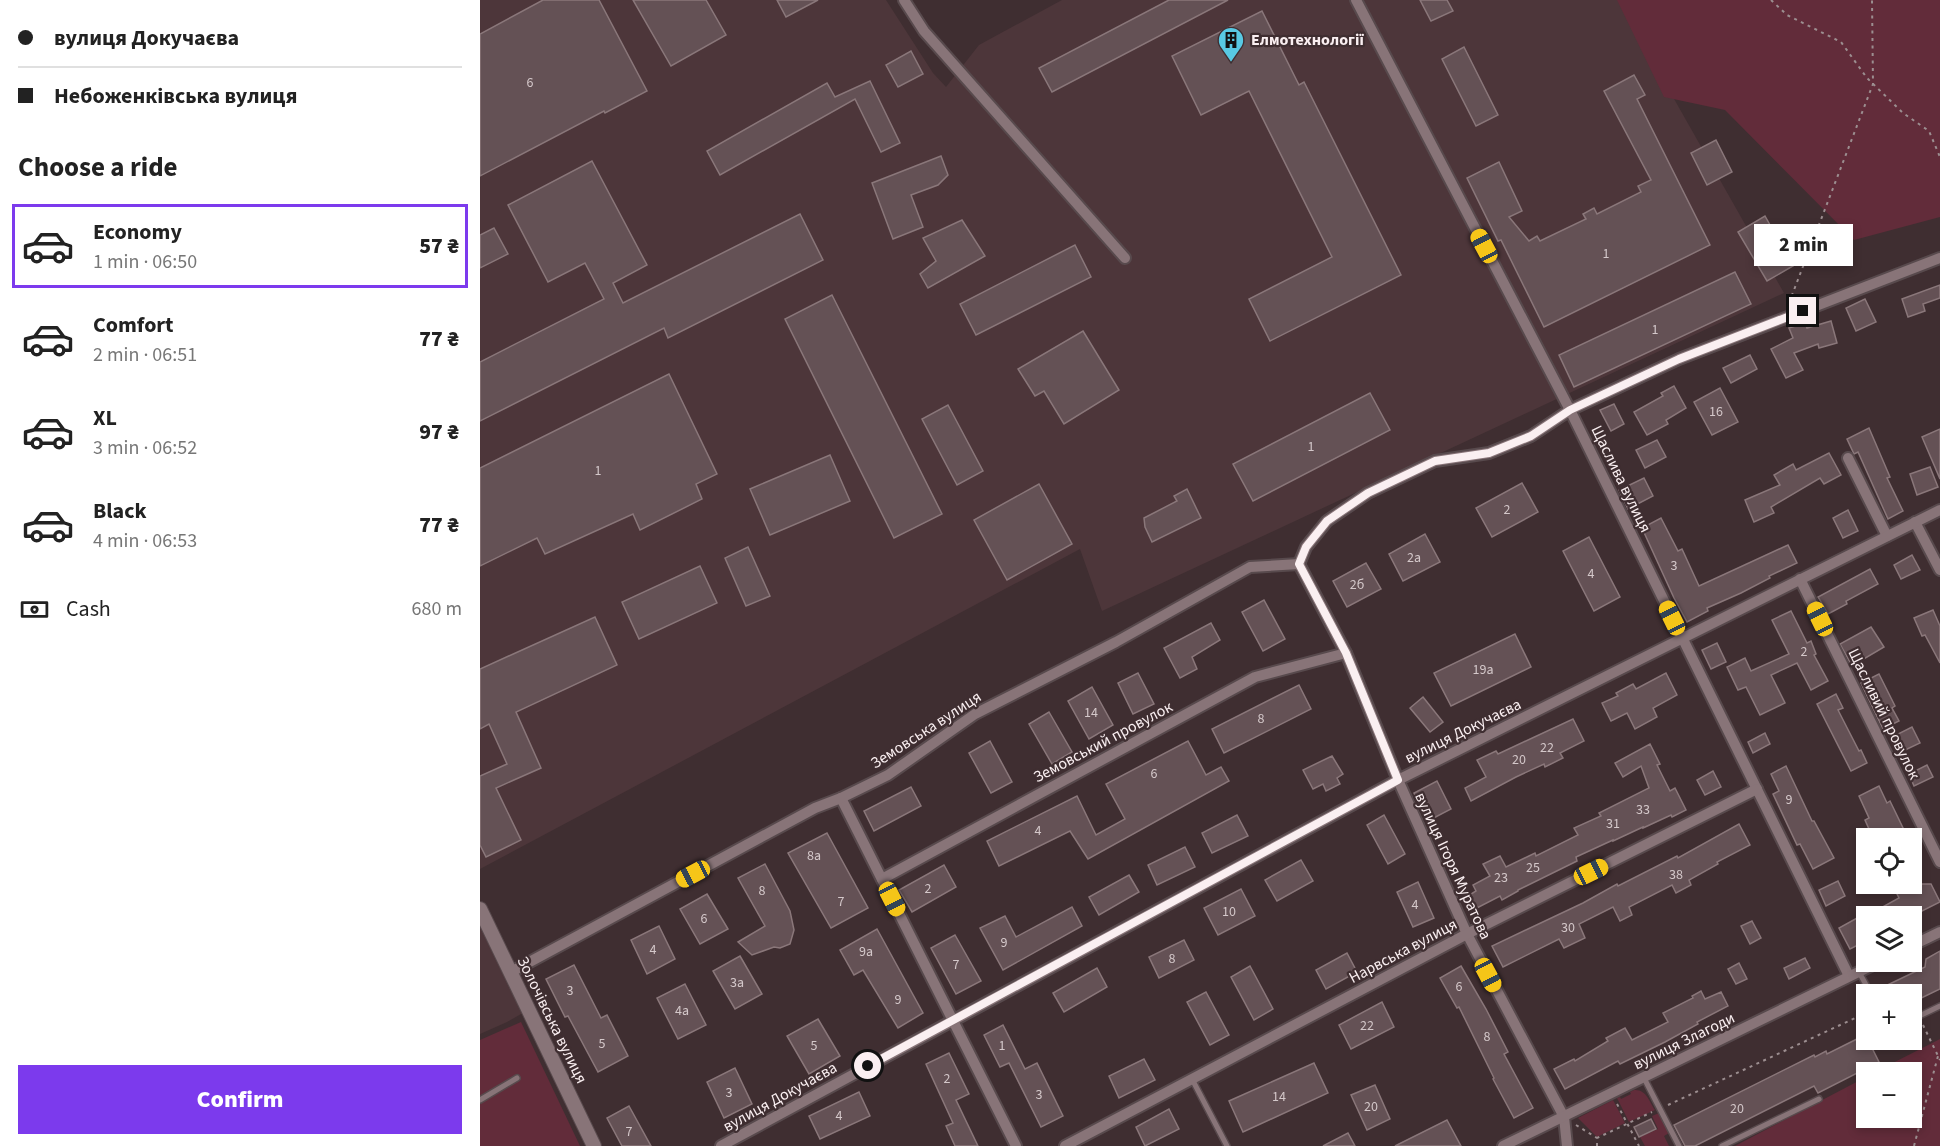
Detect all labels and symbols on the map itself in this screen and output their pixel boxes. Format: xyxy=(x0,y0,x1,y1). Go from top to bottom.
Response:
building icon: Елмотехнології xyxy=(1216,25,1246,63)
place label: Елмотехнології xyxy=(1251,29,1364,51)
house number: 6 xyxy=(527,73,534,93)
callout: 2 min xyxy=(1754,224,1852,266)
car xyxy=(1468,226,1500,266)
house number: 1 xyxy=(1603,244,1610,264)
route end xyxy=(1789,297,1816,324)
house number: 1 xyxy=(1652,320,1659,340)
house number: 16 xyxy=(1709,402,1723,422)
street label: Щаслива вулиця xyxy=(1586,422,1656,536)
house number: 1 xyxy=(1308,437,1315,457)
house number: 1 xyxy=(595,461,602,481)
house number: 2 xyxy=(1504,500,1511,520)
house number: 2а xyxy=(1407,548,1421,568)
house number: 3 xyxy=(1671,556,1678,576)
house number: 4 xyxy=(1588,564,1595,584)
house number: 2б xyxy=(1350,575,1364,595)
car xyxy=(1656,598,1688,638)
car xyxy=(1804,599,1836,639)
house number: 2 xyxy=(1801,642,1808,662)
street label: Щасливий провулок xyxy=(1843,645,1925,783)
house number: 19а xyxy=(1473,660,1493,680)
street label: Земовська вулиця xyxy=(866,686,986,774)
street label: вулиця Докучаєва xyxy=(1401,693,1525,769)
street label: Земовський провулок xyxy=(1029,696,1177,788)
house number: 14 xyxy=(1084,703,1098,723)
house number: 8 xyxy=(1258,709,1265,729)
house number: 22 xyxy=(1540,738,1554,758)
house number: 20 xyxy=(1512,750,1526,770)
house number: 6 xyxy=(1151,764,1158,784)
street label: вулиця Ігоря Муратова xyxy=(1409,789,1497,943)
house number: 9 xyxy=(1786,790,1793,810)
house number: 33 xyxy=(1636,800,1650,820)
house number: 31 xyxy=(1606,814,1620,834)
house number: 4 xyxy=(1035,821,1042,841)
house number: 8а xyxy=(807,846,821,866)
car xyxy=(1571,856,1611,888)
car xyxy=(673,858,713,890)
house number: 25 xyxy=(1526,858,1540,878)
house number: 38 xyxy=(1669,865,1683,885)
house number: 23 xyxy=(1494,868,1508,888)
car xyxy=(876,879,908,919)
house number: 2 xyxy=(925,879,932,899)
house number: 8 xyxy=(759,881,766,901)
house number: 7 xyxy=(838,892,845,912)
house number: 4 xyxy=(1412,895,1419,915)
house number: 10 xyxy=(1222,902,1236,922)
house number: 6 xyxy=(701,909,708,929)
street label: Нарвська вулиця xyxy=(1345,913,1461,989)
house number: 30 xyxy=(1561,918,1575,938)
house number: 9 xyxy=(1001,933,1008,953)
house number: 4 xyxy=(650,940,657,960)
house number: 9а xyxy=(859,942,873,962)
house number: 8 xyxy=(1169,949,1176,969)
street label: Золочівська вулиця xyxy=(512,953,592,1087)
house number: 7 xyxy=(953,955,960,975)
car xyxy=(1472,955,1504,995)
house number: 3а xyxy=(730,973,744,993)
house number: 6 xyxy=(1456,977,1463,997)
house number: 3 xyxy=(567,981,574,1001)
house number: 9 xyxy=(895,990,902,1010)
house number: 4а xyxy=(675,1001,689,1021)
street label: вулиця Злагоди xyxy=(1629,1007,1739,1075)
house number: 22 xyxy=(1360,1016,1374,1036)
house number: 8 xyxy=(1484,1027,1491,1047)
house number: 5 xyxy=(599,1034,606,1054)
house number: 5 xyxy=(811,1036,818,1056)
house number: 1 xyxy=(999,1036,1006,1056)
route start xyxy=(854,1052,881,1079)
street label: вулиця Докучаєва xyxy=(719,1057,841,1137)
house number: 2 xyxy=(944,1069,951,1089)
house number: 3 xyxy=(726,1083,733,1103)
house number: 3 xyxy=(1036,1085,1043,1105)
house number: 14 xyxy=(1272,1087,1286,1107)
house number: 20 xyxy=(1364,1097,1378,1117)
house number: 20 xyxy=(1730,1099,1744,1119)
house number: 4 xyxy=(836,1106,843,1126)
house number: 7 xyxy=(626,1122,633,1142)

